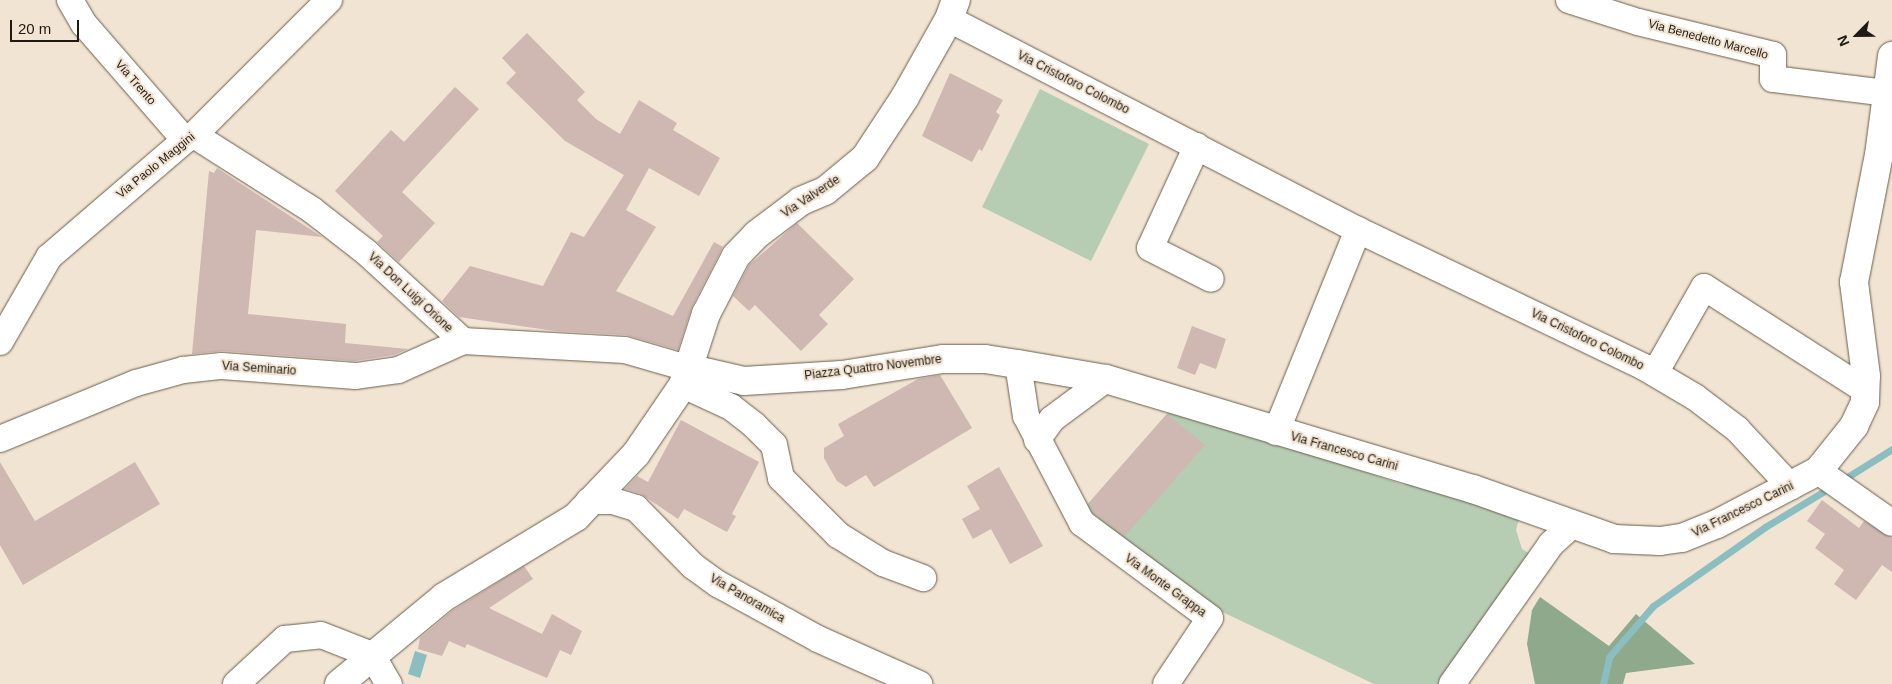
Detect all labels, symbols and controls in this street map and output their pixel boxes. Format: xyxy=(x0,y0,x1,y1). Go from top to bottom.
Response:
scale bar xyxy=(12,10,81,42)
north arrow xyxy=(1832,10,1882,60)
street label: Via Benedetto Marcello xyxy=(1646,17,1770,63)
text: 20 m xyxy=(18,20,51,37)
text: N xyxy=(1834,33,1853,49)
street label: Via Cristoforo Colombo xyxy=(1015,48,1131,118)
street label: Via Trento xyxy=(112,58,158,108)
street label: Via Paolo Maggini xyxy=(114,130,198,202)
street label: Via Valverde xyxy=(779,173,843,221)
street label: Via Don Luigi Orione xyxy=(365,250,455,336)
street label: Via Cristoforo Colombo xyxy=(1528,306,1646,374)
street label: Piazza Quattro Novembre xyxy=(804,352,942,384)
street label: Via Seminario xyxy=(221,359,297,379)
street label: Via Francesco Carini xyxy=(1289,430,1399,474)
street label: Via Francesco Carini xyxy=(1690,479,1796,541)
street label: Via Monte Grappa xyxy=(1121,552,1209,620)
street label: Via Panoramica xyxy=(707,572,787,626)

